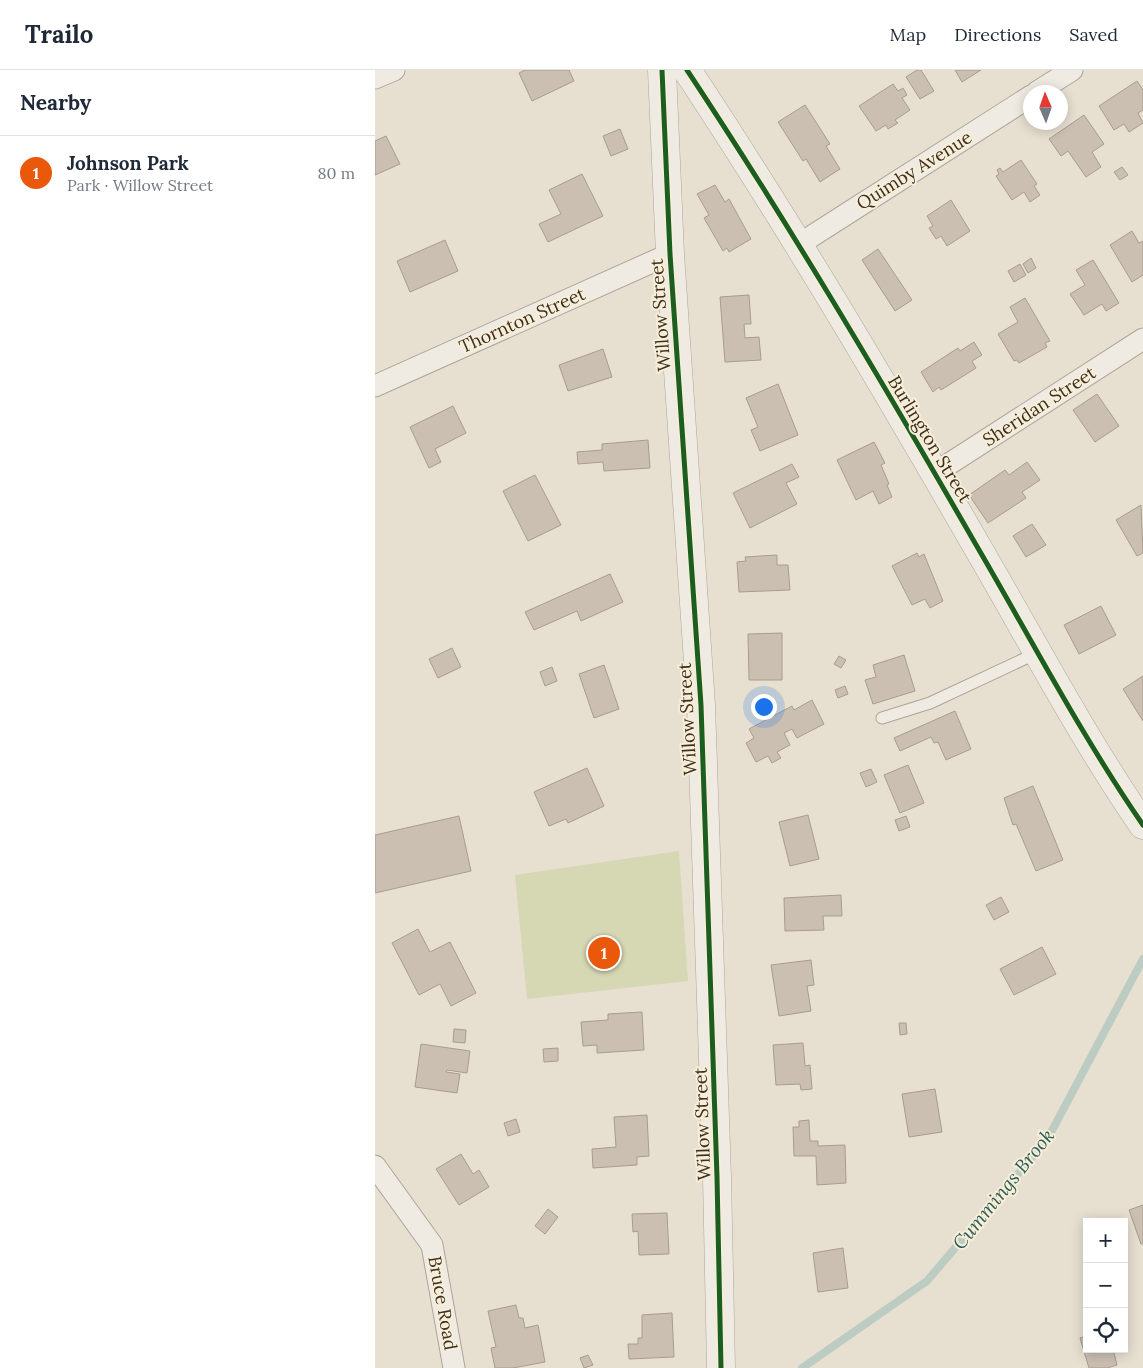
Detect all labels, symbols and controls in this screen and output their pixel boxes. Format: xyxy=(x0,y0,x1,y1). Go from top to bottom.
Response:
text: Trailo xyxy=(25,19,93,50)
text: Map xyxy=(890,23,926,46)
text: Directions xyxy=(954,23,1041,46)
text: Saved xyxy=(1069,23,1118,46)
north arrow xyxy=(1023,85,1068,130)
text: Nearby xyxy=(20,89,91,116)
street label: Quimby Avenue xyxy=(852,125,976,215)
text: Johnson Park xyxy=(67,151,189,175)
text: 1 xyxy=(33,163,39,183)
text: 80 m xyxy=(318,163,355,183)
text: Park · Willow Street xyxy=(67,175,213,195)
street label: Willow Street xyxy=(645,258,675,372)
street label: Thornton Street xyxy=(455,282,589,358)
street label: Sheridan Street xyxy=(978,361,1100,451)
street label: Burlington Street xyxy=(883,371,977,507)
street label: Willow Street xyxy=(673,662,701,776)
your location xyxy=(751,694,777,720)
pin: 1 xyxy=(588,934,620,972)
street label: Willow Street xyxy=(689,1067,715,1181)
water label: Cummings Brook xyxy=(947,1124,1059,1254)
map controls xyxy=(1083,1218,1128,1353)
button: + xyxy=(1083,1218,1128,1263)
street label: Bruce Road xyxy=(423,1254,463,1352)
button: − xyxy=(1083,1263,1128,1308)
button: locate xyxy=(1083,1308,1128,1353)

